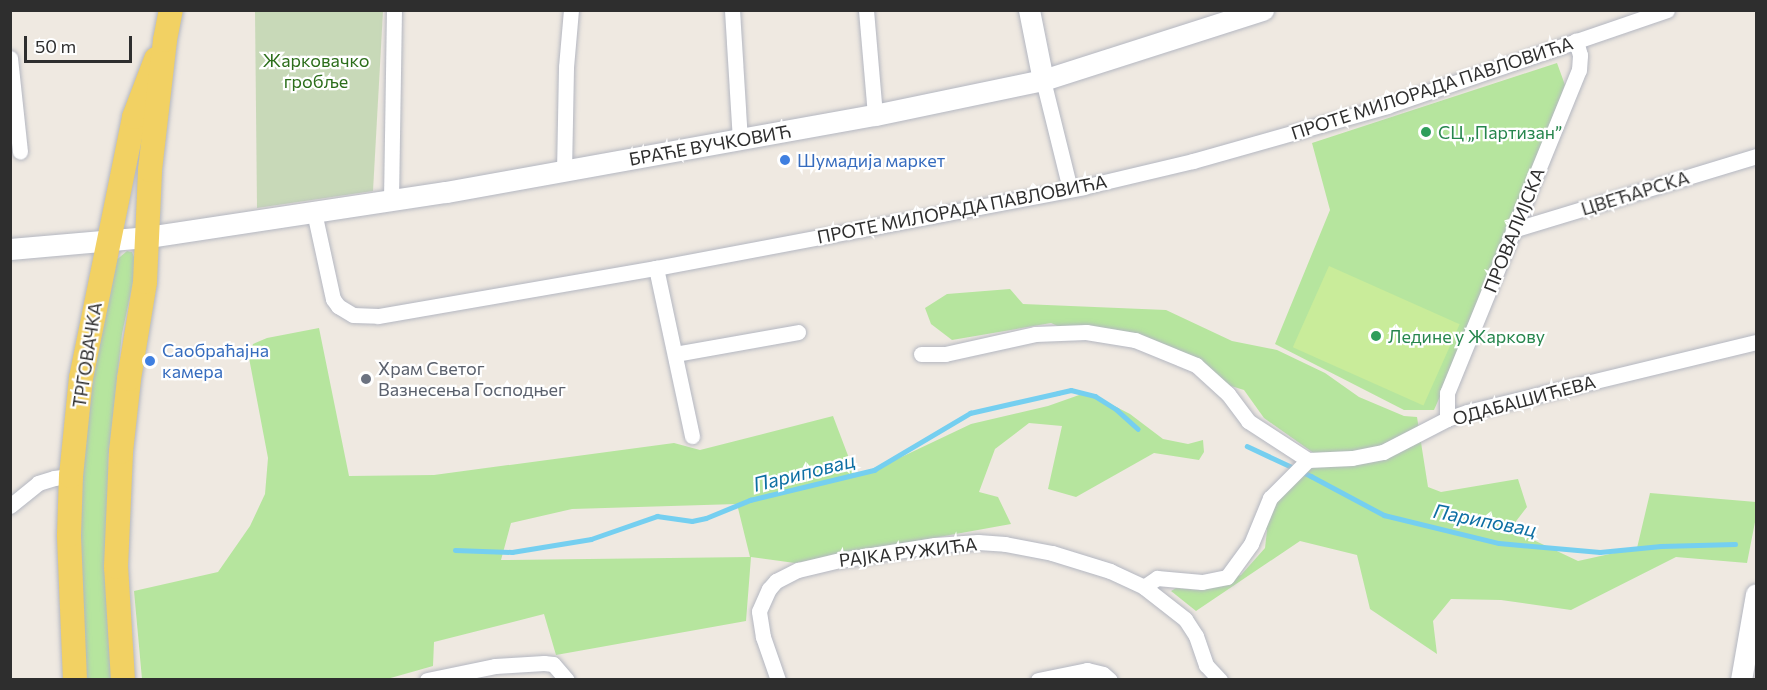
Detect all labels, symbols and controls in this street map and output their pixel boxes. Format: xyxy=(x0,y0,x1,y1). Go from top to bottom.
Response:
scale bar xyxy=(27,24,135,62)
street label: ПРОТЕ МИЛОРАДА ПАВЛОВИЋА xyxy=(1288,32,1576,144)
text: 50 m xyxy=(35,35,76,57)
park label: Жарковачко гробље xyxy=(263,50,369,92)
street label: БРАЋЕ ВУЧКОВИЋ xyxy=(627,120,793,170)
place label: СЦ „Партизан” xyxy=(1438,121,1562,143)
marker: СЦ „Партизан” xyxy=(1419,125,1433,139)
place label: Шумадија маркет xyxy=(797,149,945,171)
marker: Шумадија маркет xyxy=(778,153,792,167)
street label: ПРОВАЛИЈСКА xyxy=(1479,164,1549,296)
street label: ЦВЕЋАРСКА xyxy=(1578,166,1692,220)
street label: ПРОТЕ МИЛОРАДА ПАВЛОВИЋА xyxy=(815,170,1109,248)
street label: ТРГОВАЧКА xyxy=(68,301,106,409)
place label: Ледине у Жаркову xyxy=(1388,325,1545,347)
marker: Ледине у Жаркову xyxy=(1369,329,1383,343)
place label: Саобраћајна камера xyxy=(162,340,269,382)
marker: Саобраћајна камера xyxy=(143,354,157,368)
place label: Храм Светог Вазнесења Господњег xyxy=(378,358,566,400)
street label: ОДАБАШИЋЕВА xyxy=(1450,371,1598,429)
marker: Храм Светог Вазнесења Господњег xyxy=(359,372,373,386)
water label: Париповац xyxy=(750,448,858,496)
water label: Париповац xyxy=(1431,498,1539,542)
street label: РАЈКА РУЖИЋА xyxy=(838,533,978,571)

